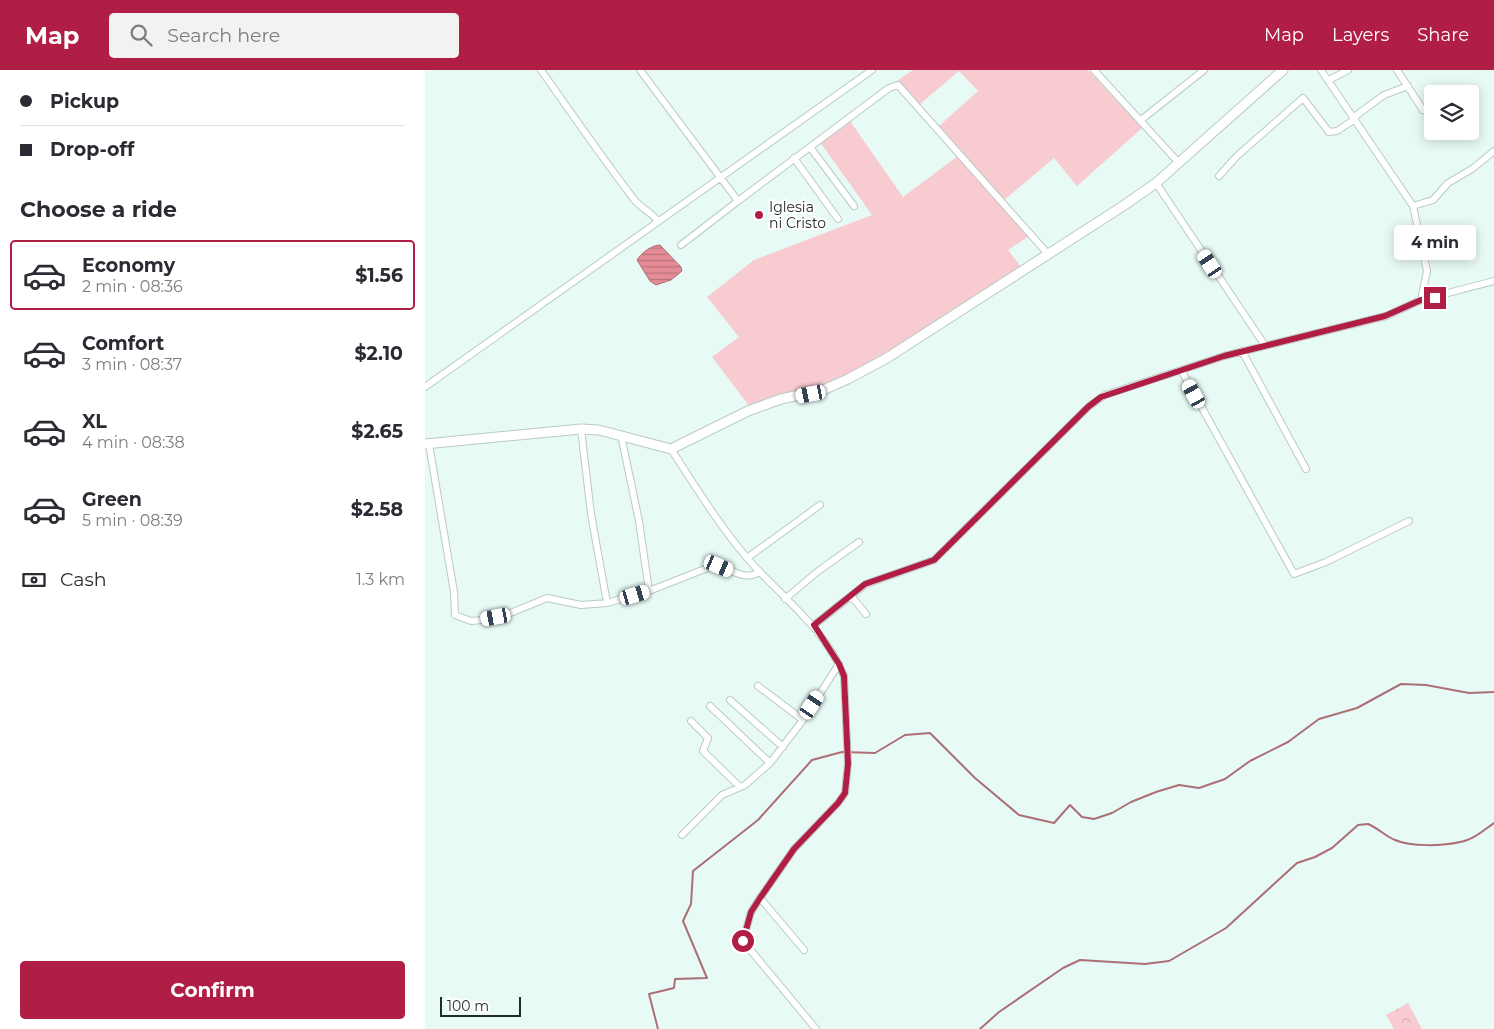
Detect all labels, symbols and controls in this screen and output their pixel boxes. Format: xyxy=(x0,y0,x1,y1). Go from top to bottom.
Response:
search box xyxy=(109,13,459,58)
text: Map xyxy=(25,21,79,50)
icon: search xyxy=(127,21,155,49)
text: Search here xyxy=(167,24,280,47)
text: Map xyxy=(1264,24,1304,46)
text: Layers xyxy=(1332,24,1389,46)
text: Share xyxy=(1417,24,1469,46)
map controls xyxy=(1424,85,1479,140)
button: layers xyxy=(1424,85,1479,140)
text: Pickup xyxy=(50,90,119,113)
text: Drop-off xyxy=(50,138,134,161)
text: Choose a ride xyxy=(20,196,177,223)
place label: Iglesia ni Cristo xyxy=(769,198,826,232)
marker: Iglesia ni Cristo xyxy=(753,209,765,221)
callout: 4 min xyxy=(1394,226,1476,260)
text: 4 min xyxy=(1411,233,1459,252)
car xyxy=(1195,247,1224,281)
icon: car xyxy=(22,253,67,298)
text: Economy xyxy=(82,254,175,277)
text: $1.56 xyxy=(355,264,403,287)
text: 2 min · 08:36 xyxy=(82,277,183,296)
route end xyxy=(1424,287,1446,309)
icon: car xyxy=(22,331,67,376)
text: Comfort xyxy=(82,332,164,355)
text: $2.10 xyxy=(354,342,403,365)
text: 3 min · 08:37 xyxy=(82,355,182,374)
car xyxy=(1180,377,1207,411)
car xyxy=(794,384,827,404)
icon: car xyxy=(22,409,67,454)
text: XL xyxy=(82,410,107,433)
text: $2.65 xyxy=(351,420,403,443)
text: 4 min · 08:38 xyxy=(82,433,185,452)
icon: car xyxy=(22,487,67,532)
text: Green xyxy=(82,488,142,511)
text: $2.58 xyxy=(351,498,403,521)
text: 5 min · 08:39 xyxy=(82,511,183,530)
car xyxy=(702,553,735,579)
icon: cash xyxy=(20,566,48,594)
text: Cash xyxy=(60,568,107,591)
text: 1.3 km xyxy=(356,570,405,589)
car xyxy=(618,584,651,606)
car xyxy=(479,607,512,627)
car xyxy=(797,688,826,722)
route start xyxy=(732,930,754,952)
button: Confirm xyxy=(20,961,405,1019)
scale bar xyxy=(440,994,521,1017)
text: 100 m xyxy=(447,997,489,1015)

